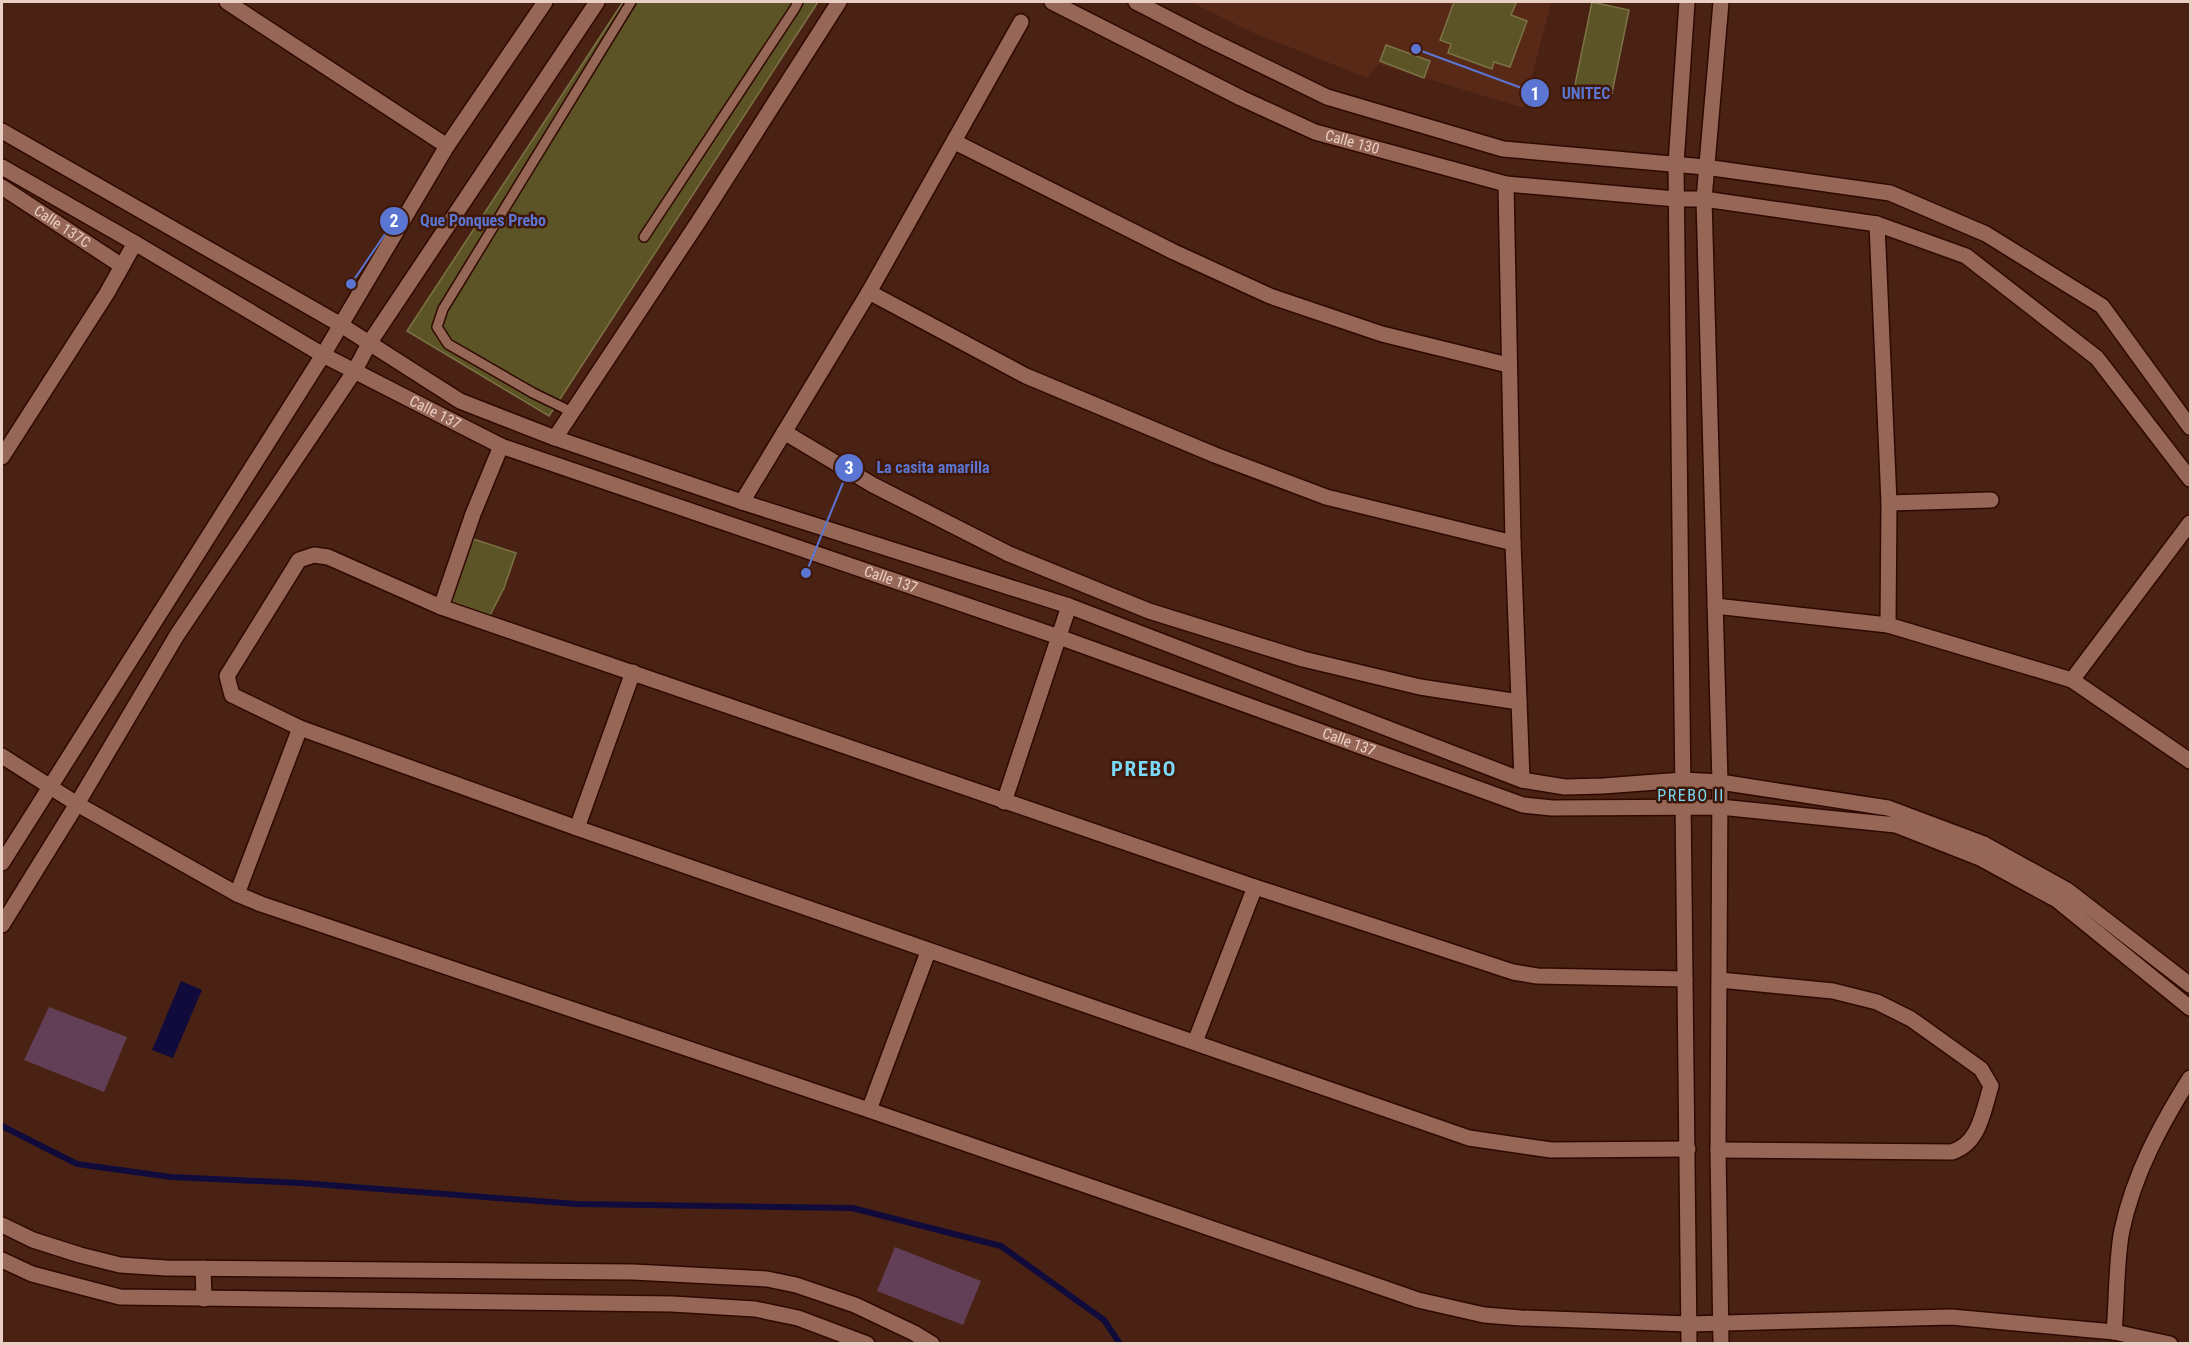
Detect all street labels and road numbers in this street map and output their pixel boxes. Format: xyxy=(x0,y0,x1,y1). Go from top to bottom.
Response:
street label: Calle 130 xyxy=(1323,126,1381,158)
street label: Calle 137C xyxy=(31,202,94,252)
street label: Calle 137 xyxy=(406,392,464,433)
street label: Calle 137 xyxy=(862,562,920,597)
street label: Calle 137 xyxy=(1320,724,1378,760)

